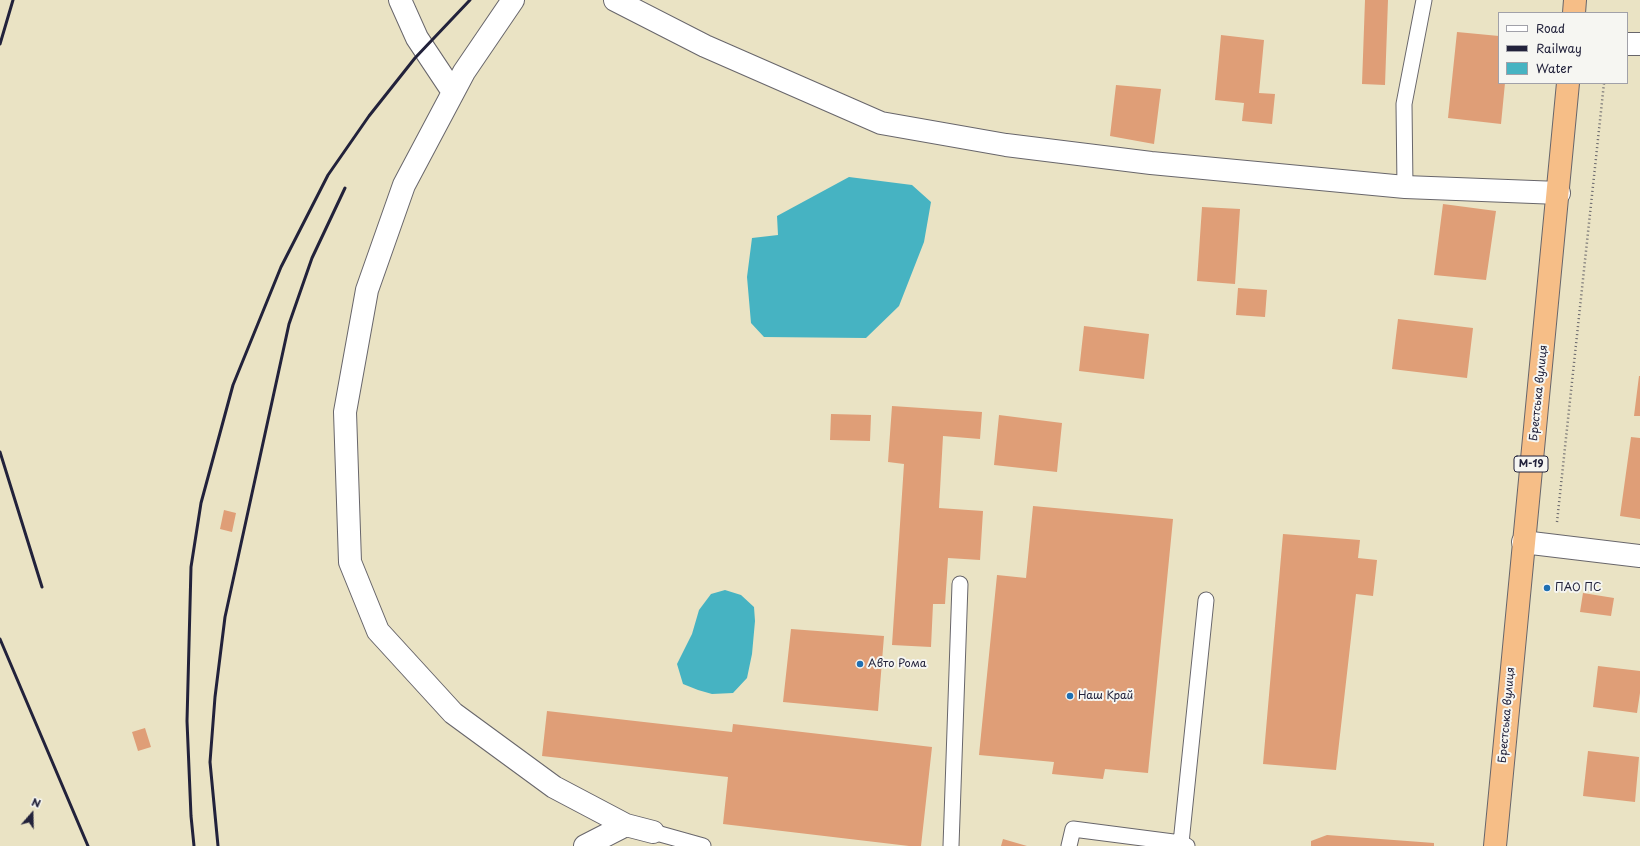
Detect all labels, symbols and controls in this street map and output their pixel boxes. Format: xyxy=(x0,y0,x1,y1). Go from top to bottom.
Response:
legend xyxy=(1498,12,1628,84)
text: Road xyxy=(1536,19,1565,37)
text: Railway xyxy=(1536,39,1582,57)
text: Water xyxy=(1536,59,1572,77)
street label: Брестська вулиця xyxy=(1527,344,1551,442)
road number: М-19 xyxy=(1514,456,1548,472)
place label: ПАО ПС xyxy=(1555,581,1602,595)
marker: ПАО ПС xyxy=(1542,583,1552,593)
place label: Авто Рома xyxy=(868,657,926,671)
marker: Авто Рома xyxy=(855,659,865,669)
street label: Брестська вулиця xyxy=(1496,666,1518,764)
place label: Наш Край xyxy=(1078,689,1133,703)
marker: Наш Край xyxy=(1065,691,1075,701)
text: N xyxy=(29,793,43,812)
north arrow xyxy=(12,794,52,834)

